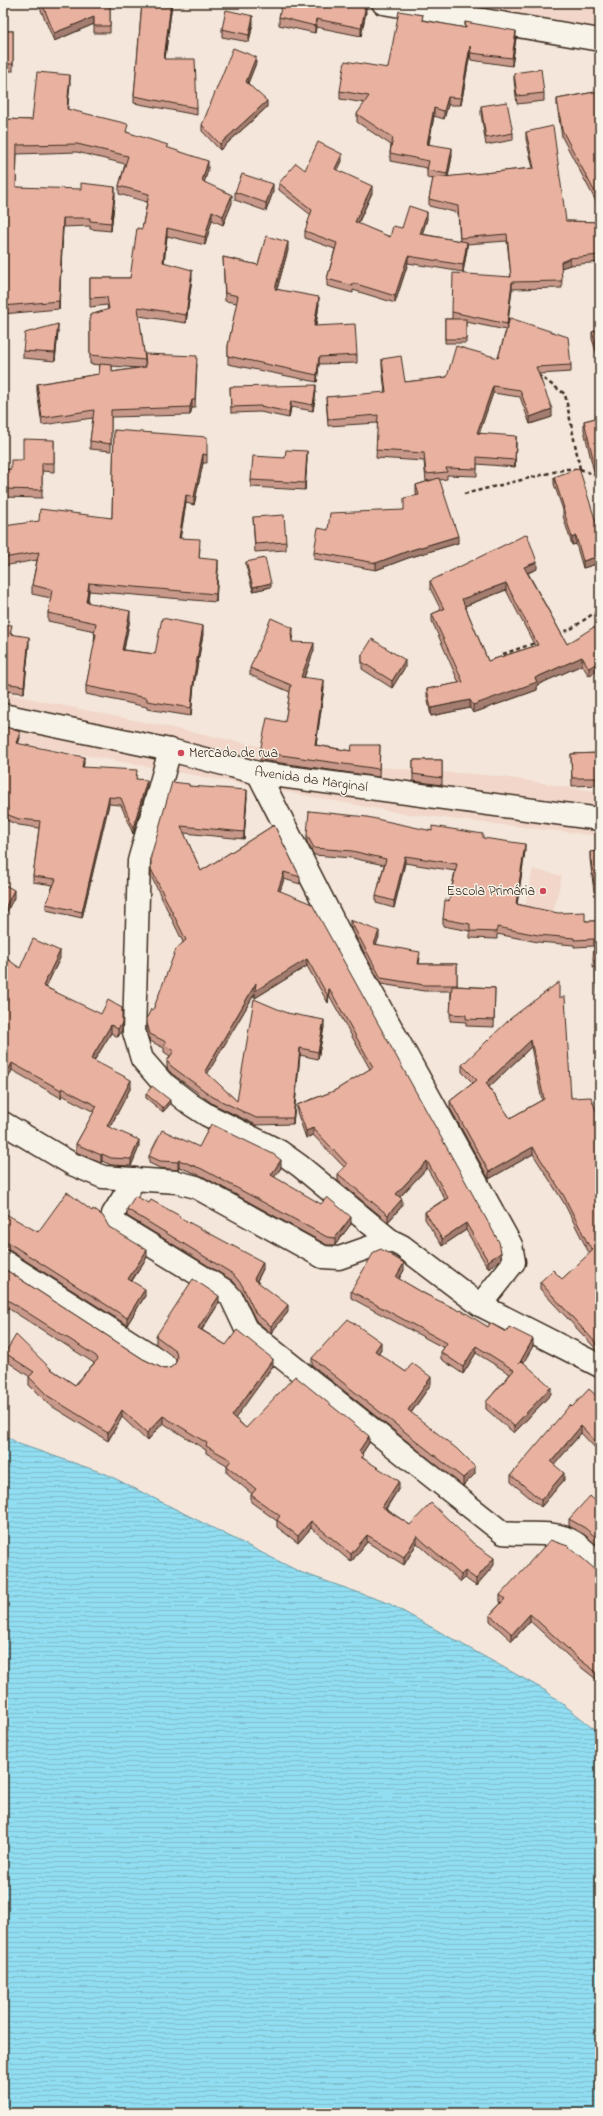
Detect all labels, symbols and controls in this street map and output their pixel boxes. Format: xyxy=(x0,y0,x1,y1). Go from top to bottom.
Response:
place label: Mercado de rua xyxy=(189,743,278,764)
marker: Mercado de rua xyxy=(176,748,186,758)
street label: Avenida da Marginal xyxy=(253,762,369,799)
place label: Escola Primária xyxy=(446,881,535,902)
marker: Escola Primária xyxy=(538,886,548,896)

